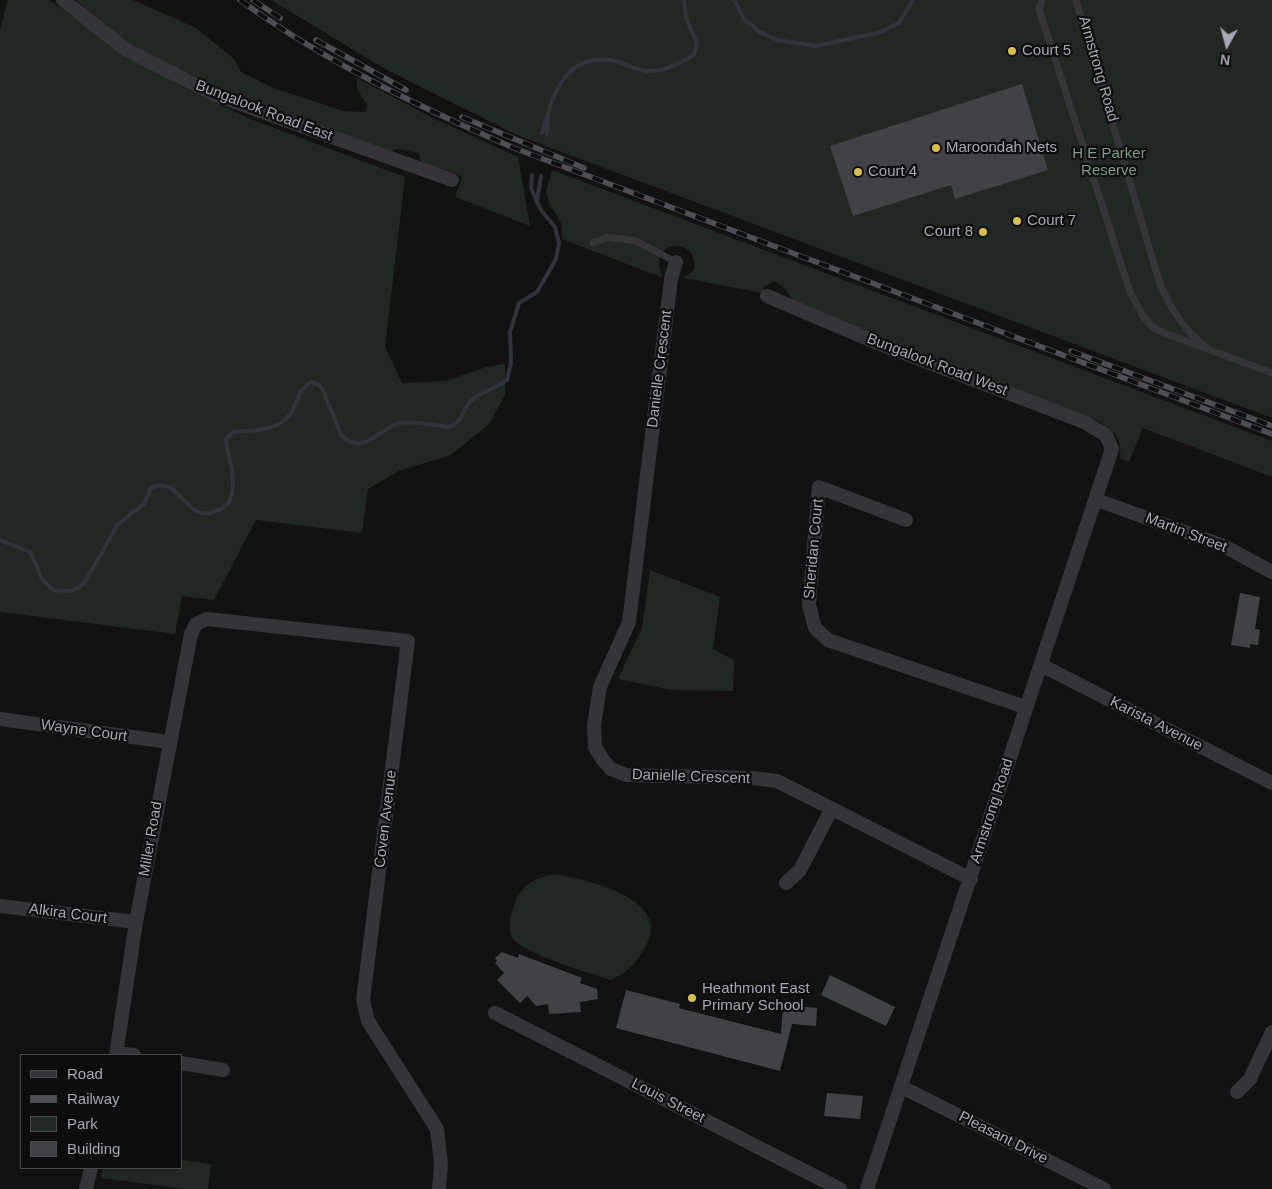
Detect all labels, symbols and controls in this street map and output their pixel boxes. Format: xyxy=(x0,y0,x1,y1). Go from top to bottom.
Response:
street label: Armstrong Road xyxy=(1074,14,1122,124)
north arrow xyxy=(1202,20,1252,70)
place label: Court 5 xyxy=(1022,42,1071,60)
marker: Court 5 xyxy=(1006,45,1018,57)
text: N xyxy=(1219,51,1231,68)
street label: Bungalook Road East xyxy=(193,77,335,145)
place label: Maroondah Nets xyxy=(946,139,1057,157)
marker: Maroondah Nets xyxy=(930,142,942,154)
park label: H E Parker Reserve xyxy=(1072,145,1146,180)
place label: Court 4 xyxy=(868,163,917,181)
marker: Court 4 xyxy=(852,166,864,178)
place label: Court 7 xyxy=(1027,212,1076,230)
marker: Court 7 xyxy=(1011,215,1023,227)
place label: Court 8 xyxy=(924,223,973,241)
marker: Court 8 xyxy=(977,226,989,238)
street label: Danielle Crescent xyxy=(644,309,676,429)
street label: Bungalook Road West xyxy=(864,330,1010,400)
street label: Sheridan Court xyxy=(801,498,827,600)
street label: Martin Street xyxy=(1143,509,1229,557)
street label: Karista Avenue xyxy=(1107,693,1205,755)
street label: Wayne Court xyxy=(40,716,128,746)
street label: Armstrong Road xyxy=(967,756,1017,866)
street label: Danielle Crescent xyxy=(632,766,750,788)
street label: Coven Avenue xyxy=(371,769,401,869)
street label: Miller Road xyxy=(136,800,166,878)
street label: Alkira Court xyxy=(28,900,108,928)
place label: Heathmont East Primary School xyxy=(702,980,810,1015)
marker: Heathmont East Primary School xyxy=(686,992,698,1004)
legend xyxy=(20,1054,182,1169)
text: Road xyxy=(67,1065,103,1082)
street label: Louis Street xyxy=(628,1075,708,1127)
text: Railway xyxy=(67,1090,120,1107)
street label: Pleasant Drive xyxy=(955,1108,1051,1168)
text: Park xyxy=(67,1115,98,1132)
text: Building xyxy=(67,1140,120,1157)

